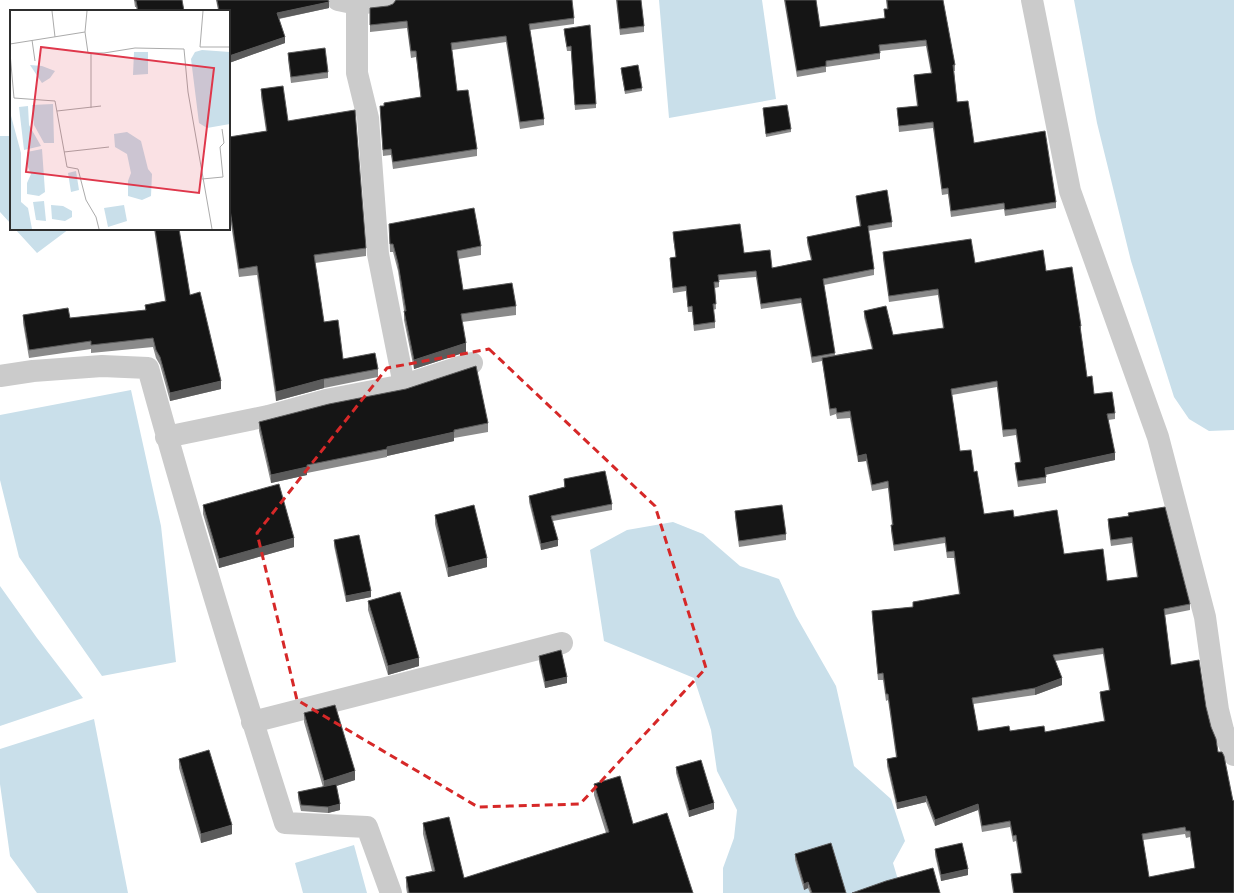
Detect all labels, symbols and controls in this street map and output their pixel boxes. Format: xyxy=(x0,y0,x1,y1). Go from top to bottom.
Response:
inset map xyxy=(10,10,230,230)

